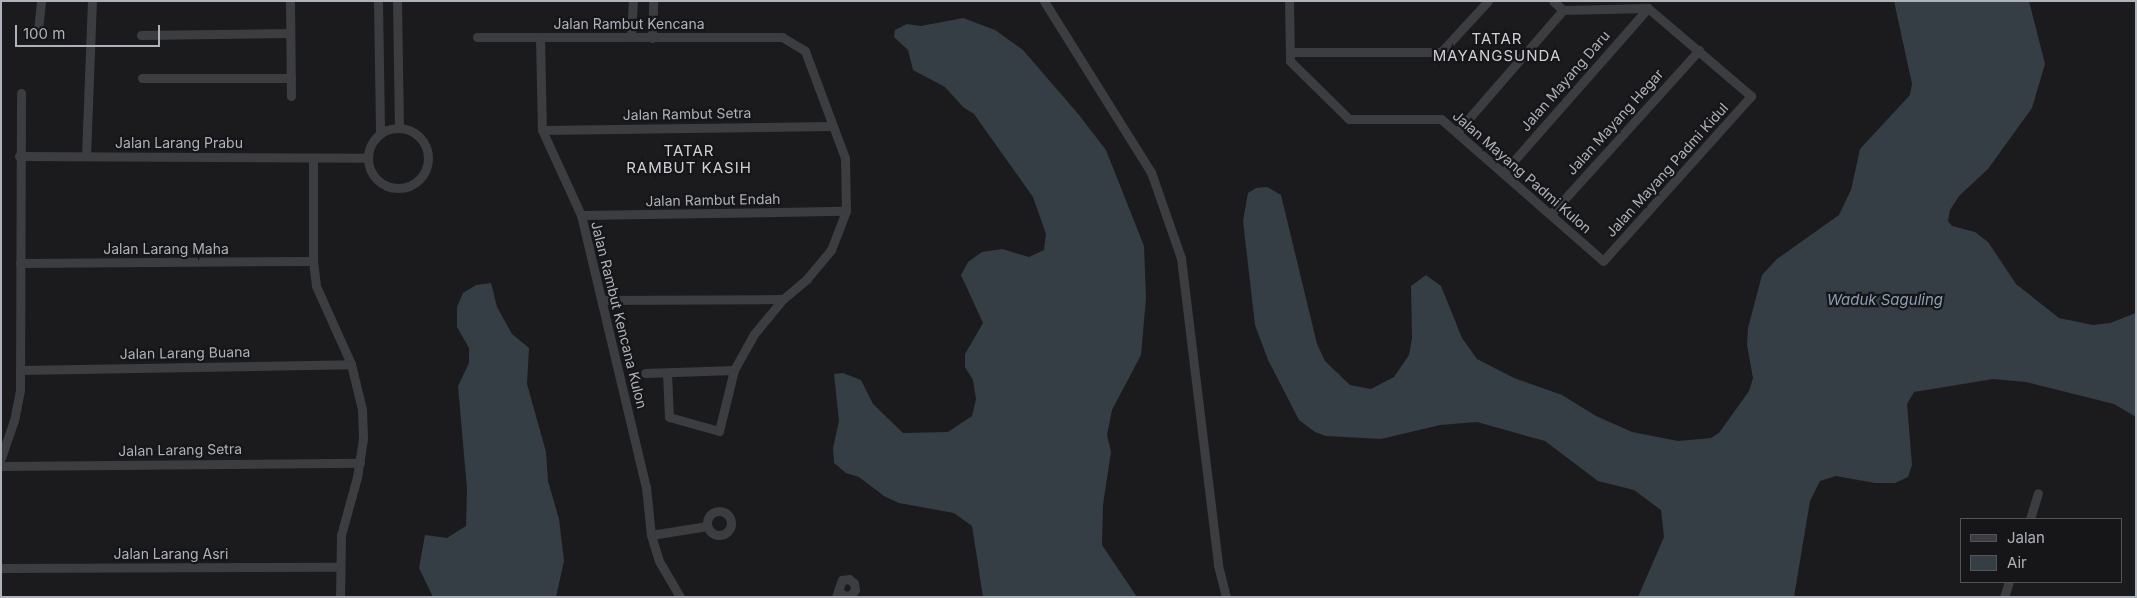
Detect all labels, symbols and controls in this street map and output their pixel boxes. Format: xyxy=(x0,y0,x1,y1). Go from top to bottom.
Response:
scale bar xyxy=(18,15,162,47)
street label: Jalan Rambut Kencana xyxy=(553,16,705,32)
text: 100 m xyxy=(23,24,65,43)
street label: Jalan Mayang Daru xyxy=(1517,27,1613,135)
district label: TATAR MAYANGSUNDA xyxy=(1431,29,1563,64)
street label: Jalan Mayang Hegar xyxy=(1563,66,1667,178)
street label: Jalan Mayang Padmi Kidul xyxy=(1602,100,1732,240)
street label: Jalan Rambut Setra xyxy=(623,104,751,124)
street label: Jalan Mayang Padmi Kulon xyxy=(1449,107,1595,237)
street label: Jalan Larang Prabu xyxy=(115,135,243,151)
district label: TATAR RAMBUT KASIH xyxy=(625,141,753,176)
street label: Jalan Rambut Endah xyxy=(645,190,781,210)
street label: Jalan Rambut Kencana Kulon xyxy=(588,220,650,410)
street label: Jalan Larang Maha xyxy=(103,241,229,257)
water label: Waduk Saguling xyxy=(1827,291,1943,309)
street label: Jalan Larang Buana xyxy=(120,343,250,363)
street label: Jalan Larang Setra xyxy=(118,441,242,459)
legend xyxy=(1960,518,2122,583)
text: Jalan xyxy=(2007,528,2045,547)
street label: Jalan Larang Asri xyxy=(114,546,228,562)
text: Air xyxy=(2007,553,2027,572)

